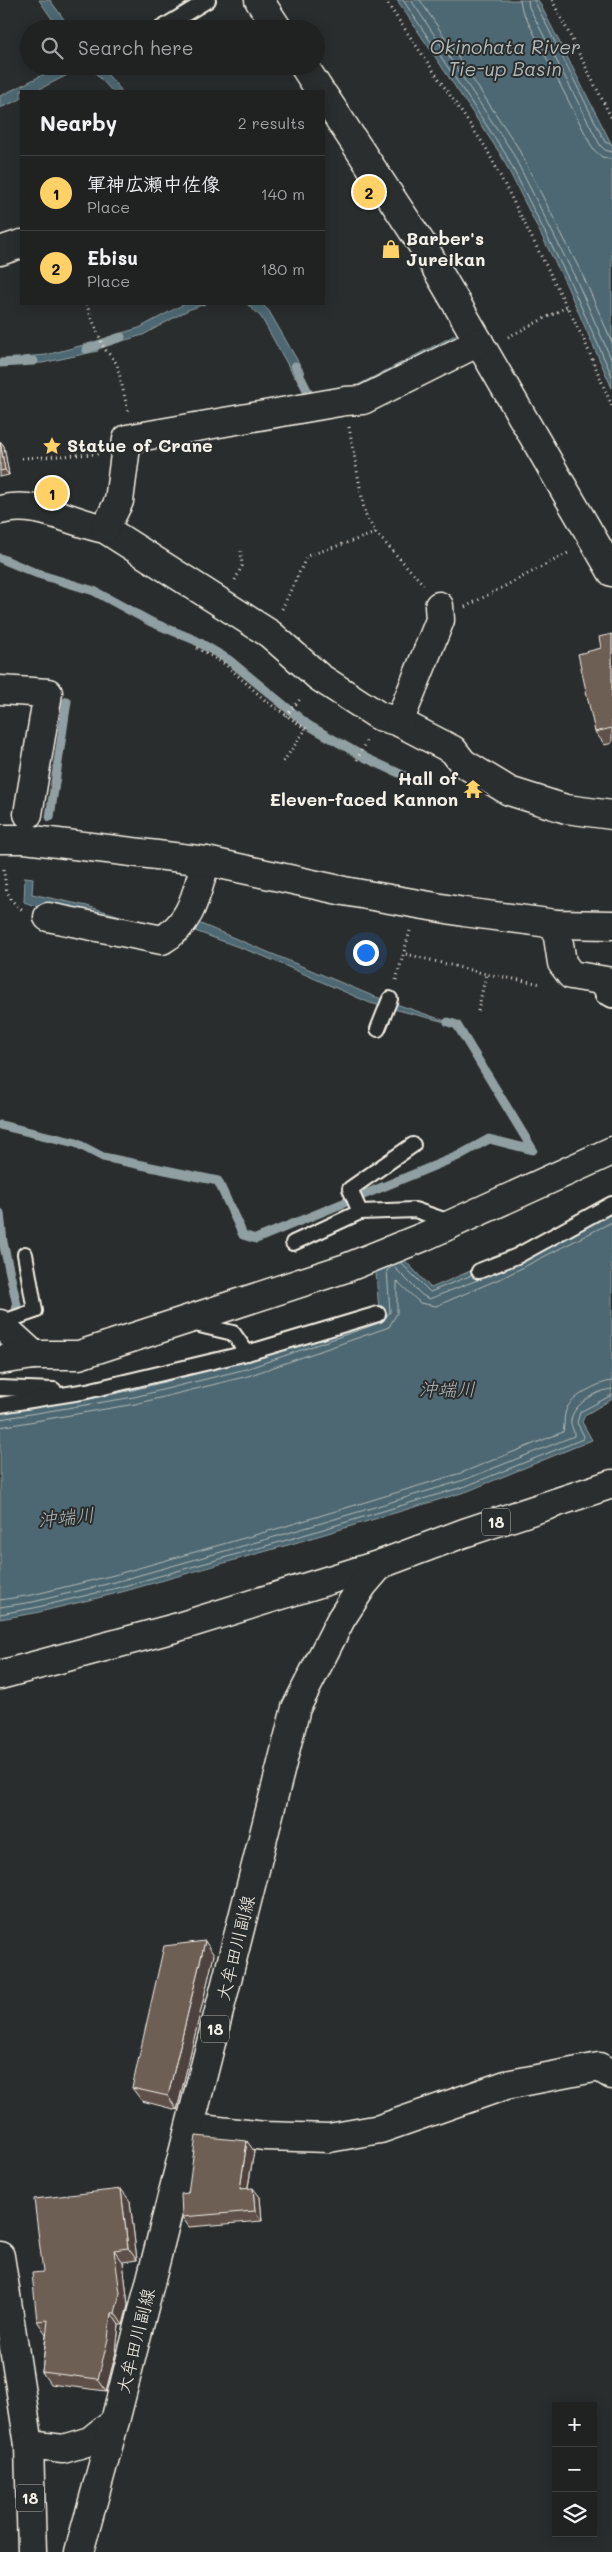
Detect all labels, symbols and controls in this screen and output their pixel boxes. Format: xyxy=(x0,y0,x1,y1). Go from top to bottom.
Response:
search box xyxy=(20,20,325,75)
icon: search xyxy=(38,34,66,62)
water label: Okinohata River Tie-up Basin xyxy=(430,34,580,81)
text: Search here xyxy=(78,35,194,60)
text: Nearby xyxy=(40,109,117,136)
text: 2 results xyxy=(238,112,305,133)
text: 軍神広瀬中佐像 xyxy=(87,171,220,196)
pin: 2 xyxy=(353,173,385,211)
text: 1 xyxy=(52,183,60,204)
text: 140 m xyxy=(261,183,305,204)
text: Place xyxy=(87,196,130,217)
place label: Barber's Jureikan xyxy=(406,226,485,271)
shop icon: Barber's Jureikan xyxy=(380,238,402,260)
text: Ebisu xyxy=(87,245,138,270)
text: 2 xyxy=(52,258,60,279)
text: 180 m xyxy=(260,258,305,279)
text: Place xyxy=(87,270,130,291)
place label: Statue of Crane xyxy=(67,433,213,457)
place icon: Statue of Crane xyxy=(41,435,63,457)
pin: 1 xyxy=(36,474,68,512)
place label: Hall of Eleven-faced Kannon xyxy=(270,766,458,811)
temple icon: Hall of Eleven-faced Kannon xyxy=(462,778,484,800)
your location xyxy=(353,940,379,966)
water label: 沖端川 xyxy=(418,1376,476,1401)
water label: 沖端川 xyxy=(36,1501,96,1532)
road number: 18 xyxy=(482,1508,510,1535)
street label: 大牟田川副線 xyxy=(210,1892,260,2003)
road number: 18 xyxy=(201,2016,229,2042)
street label: 大牟田川副線 xyxy=(110,2285,160,2396)
map controls xyxy=(552,2402,597,2537)
button: + xyxy=(552,2402,597,2447)
button: − xyxy=(552,2447,597,2492)
road number: 18 xyxy=(16,2484,44,2512)
button: layers xyxy=(552,2492,597,2537)

